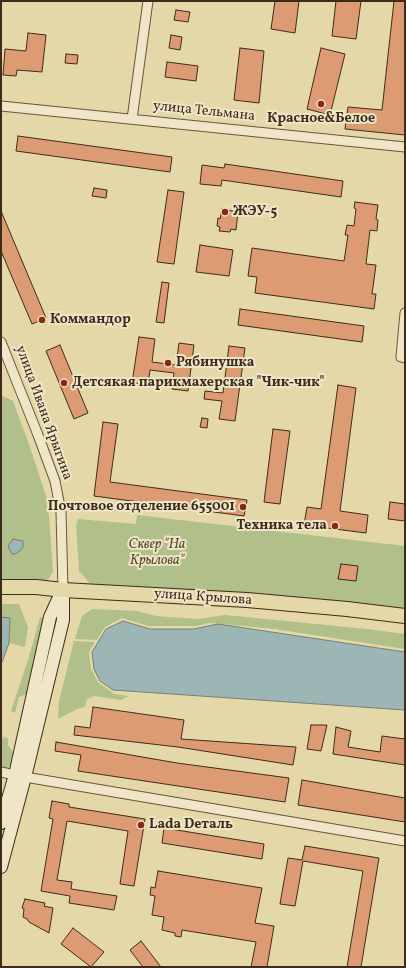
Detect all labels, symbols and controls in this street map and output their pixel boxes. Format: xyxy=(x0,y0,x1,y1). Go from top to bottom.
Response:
street label: улица Тельмана xyxy=(152,98,256,126)
marker: Красное&Белое xyxy=(316,99,326,109)
place label: Красное&Белое xyxy=(267,111,375,127)
place label: ЖЭУ-5 xyxy=(233,204,277,220)
marker: ЖЭУ-5 xyxy=(220,207,230,217)
place label: Коммандор xyxy=(50,312,131,328)
marker: Коммандор xyxy=(37,315,47,325)
street label: улица Ивана Ярыгина xyxy=(11,344,75,482)
place label: Рябинушка xyxy=(176,355,255,371)
marker: Рябинушка xyxy=(163,358,173,368)
place label: Детсякая парикмахерская "Чик-чик" xyxy=(72,375,325,391)
marker: Детсякая парикмахерская "Чик-чик" xyxy=(59,378,69,388)
place label: Почтовое отделение 655001 xyxy=(48,499,235,515)
marker: Почтовое отделение 655001 xyxy=(238,502,248,512)
place label: Техника тела xyxy=(236,518,327,534)
marker: Техника тела xyxy=(330,521,340,531)
park label: Сквер "На Крылова" xyxy=(129,537,185,570)
street label: улица Крылова xyxy=(153,586,253,610)
place label: Lada Dеталь xyxy=(149,817,233,833)
marker: Lada Dеталь xyxy=(136,820,146,830)

